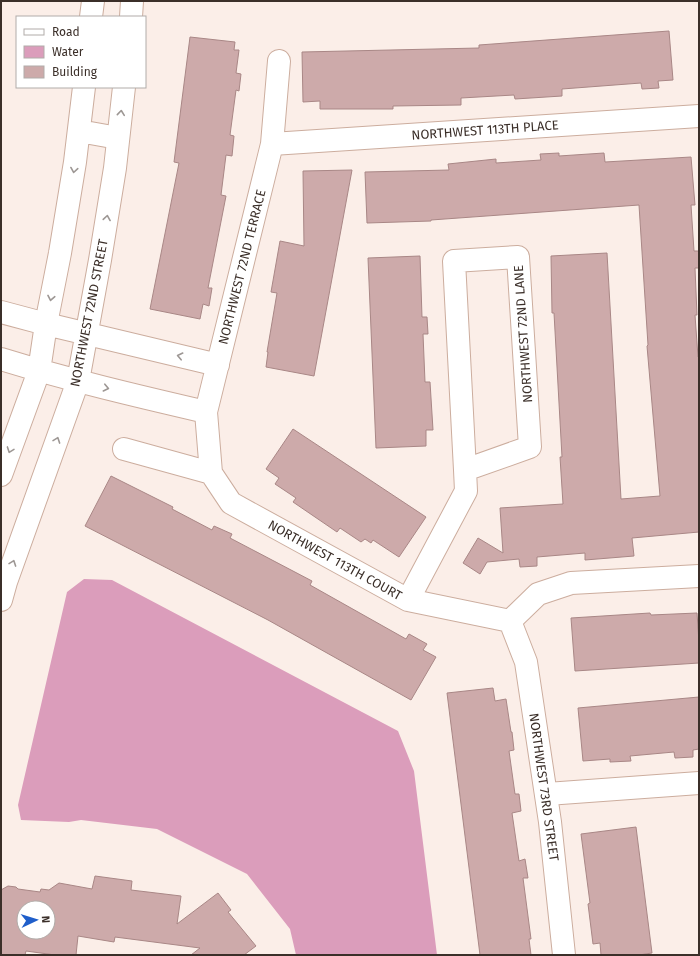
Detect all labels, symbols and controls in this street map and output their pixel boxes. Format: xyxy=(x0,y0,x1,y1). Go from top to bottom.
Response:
legend xyxy=(16,16,146,88)
text: Road xyxy=(52,25,80,39)
text: Water xyxy=(52,45,84,59)
text: Building xyxy=(52,65,98,79)
one-way arrow xyxy=(116,110,125,116)
street label: NORTHWEST 113TH PLACE xyxy=(411,117,559,143)
one-way arrow xyxy=(70,167,78,173)
street label: NORTHWEST 72ND TERRACE xyxy=(215,188,269,346)
one-way arrow xyxy=(102,215,111,222)
street label: NORTHWEST 72ND STREET xyxy=(67,238,111,388)
street label: NORTHWEST 72ND LANE xyxy=(511,265,535,403)
one-way arrow xyxy=(47,295,56,301)
one-way arrow xyxy=(177,352,183,360)
one-way arrow xyxy=(102,383,109,392)
one-way arrow xyxy=(52,437,60,444)
one-way arrow xyxy=(7,446,15,453)
street label: NORTHWEST 113TH COURT xyxy=(265,517,405,603)
one-way arrow xyxy=(8,559,17,566)
street label: NORTHWEST 73RD STREET xyxy=(526,712,562,862)
north arrow xyxy=(16,900,56,940)
text: N xyxy=(39,915,52,923)

